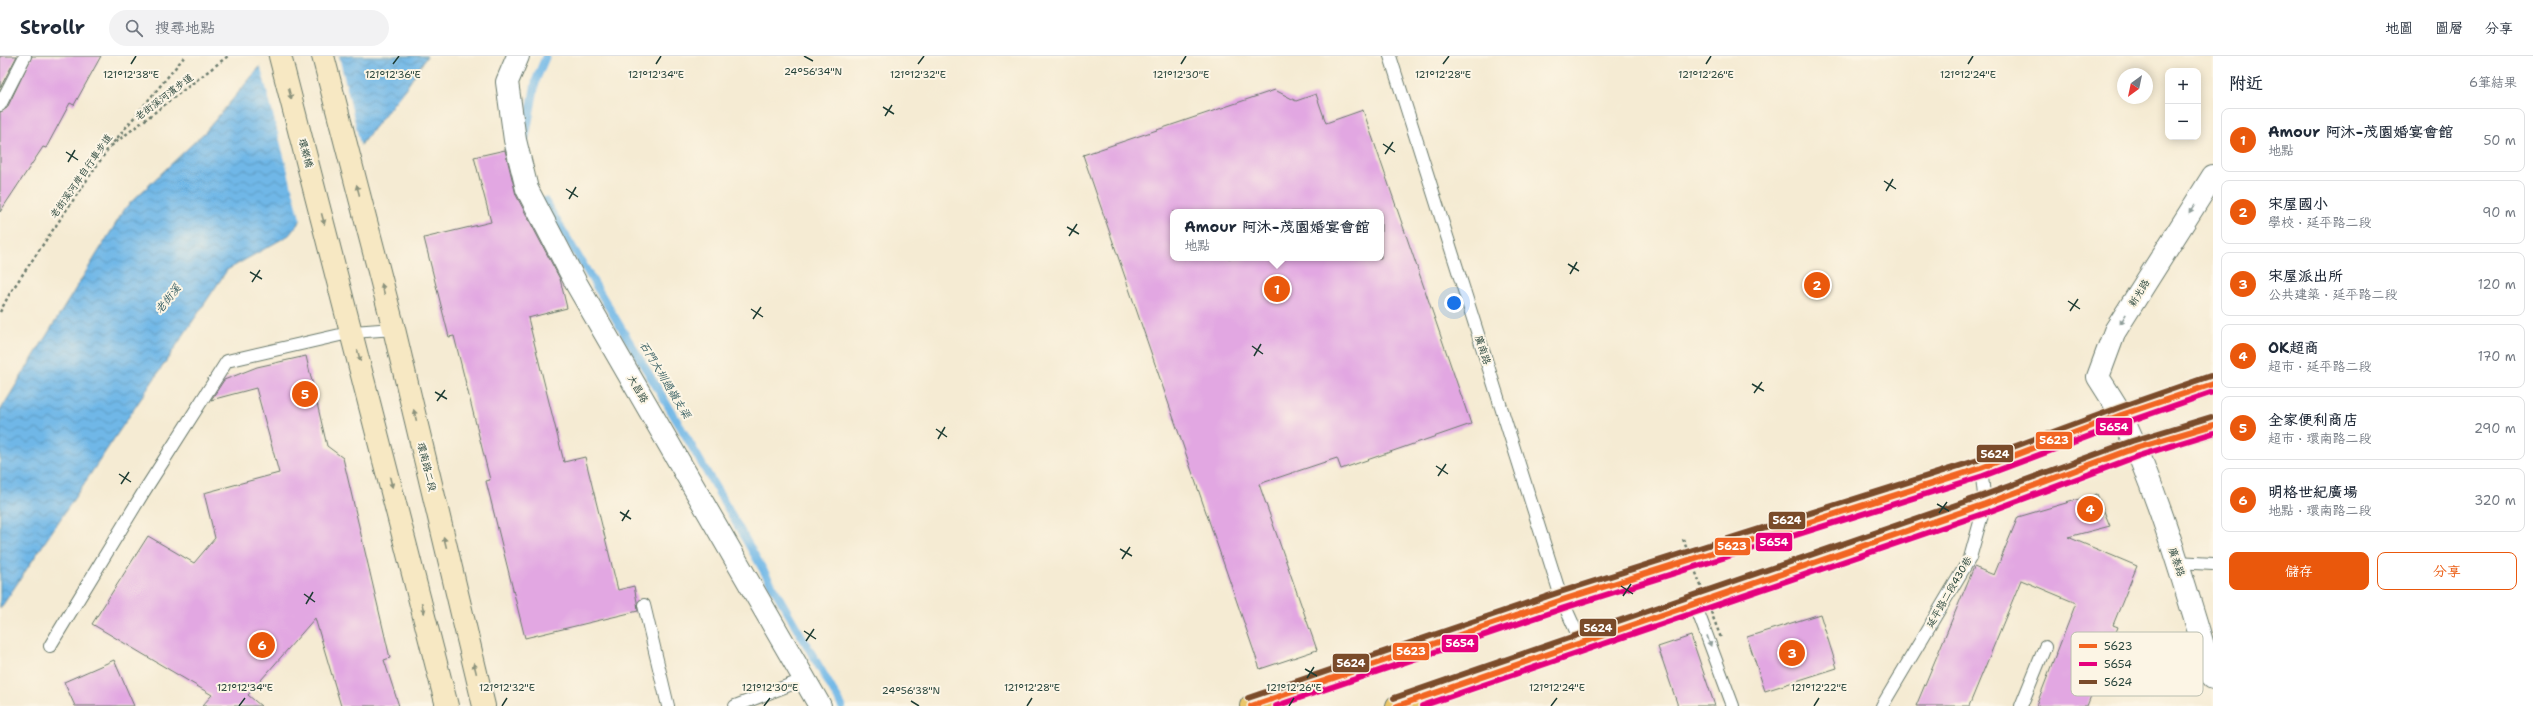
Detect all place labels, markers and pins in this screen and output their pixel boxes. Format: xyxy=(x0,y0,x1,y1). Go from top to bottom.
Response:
pin: 2 xyxy=(1804,270,1830,300)
pin: 1 xyxy=(1264,274,1290,304)
pin: 5 xyxy=(292,379,318,409)
pin: 4 xyxy=(2077,494,2103,524)
pin: 6 xyxy=(249,630,275,660)
pin: 3 xyxy=(1779,638,1805,668)

